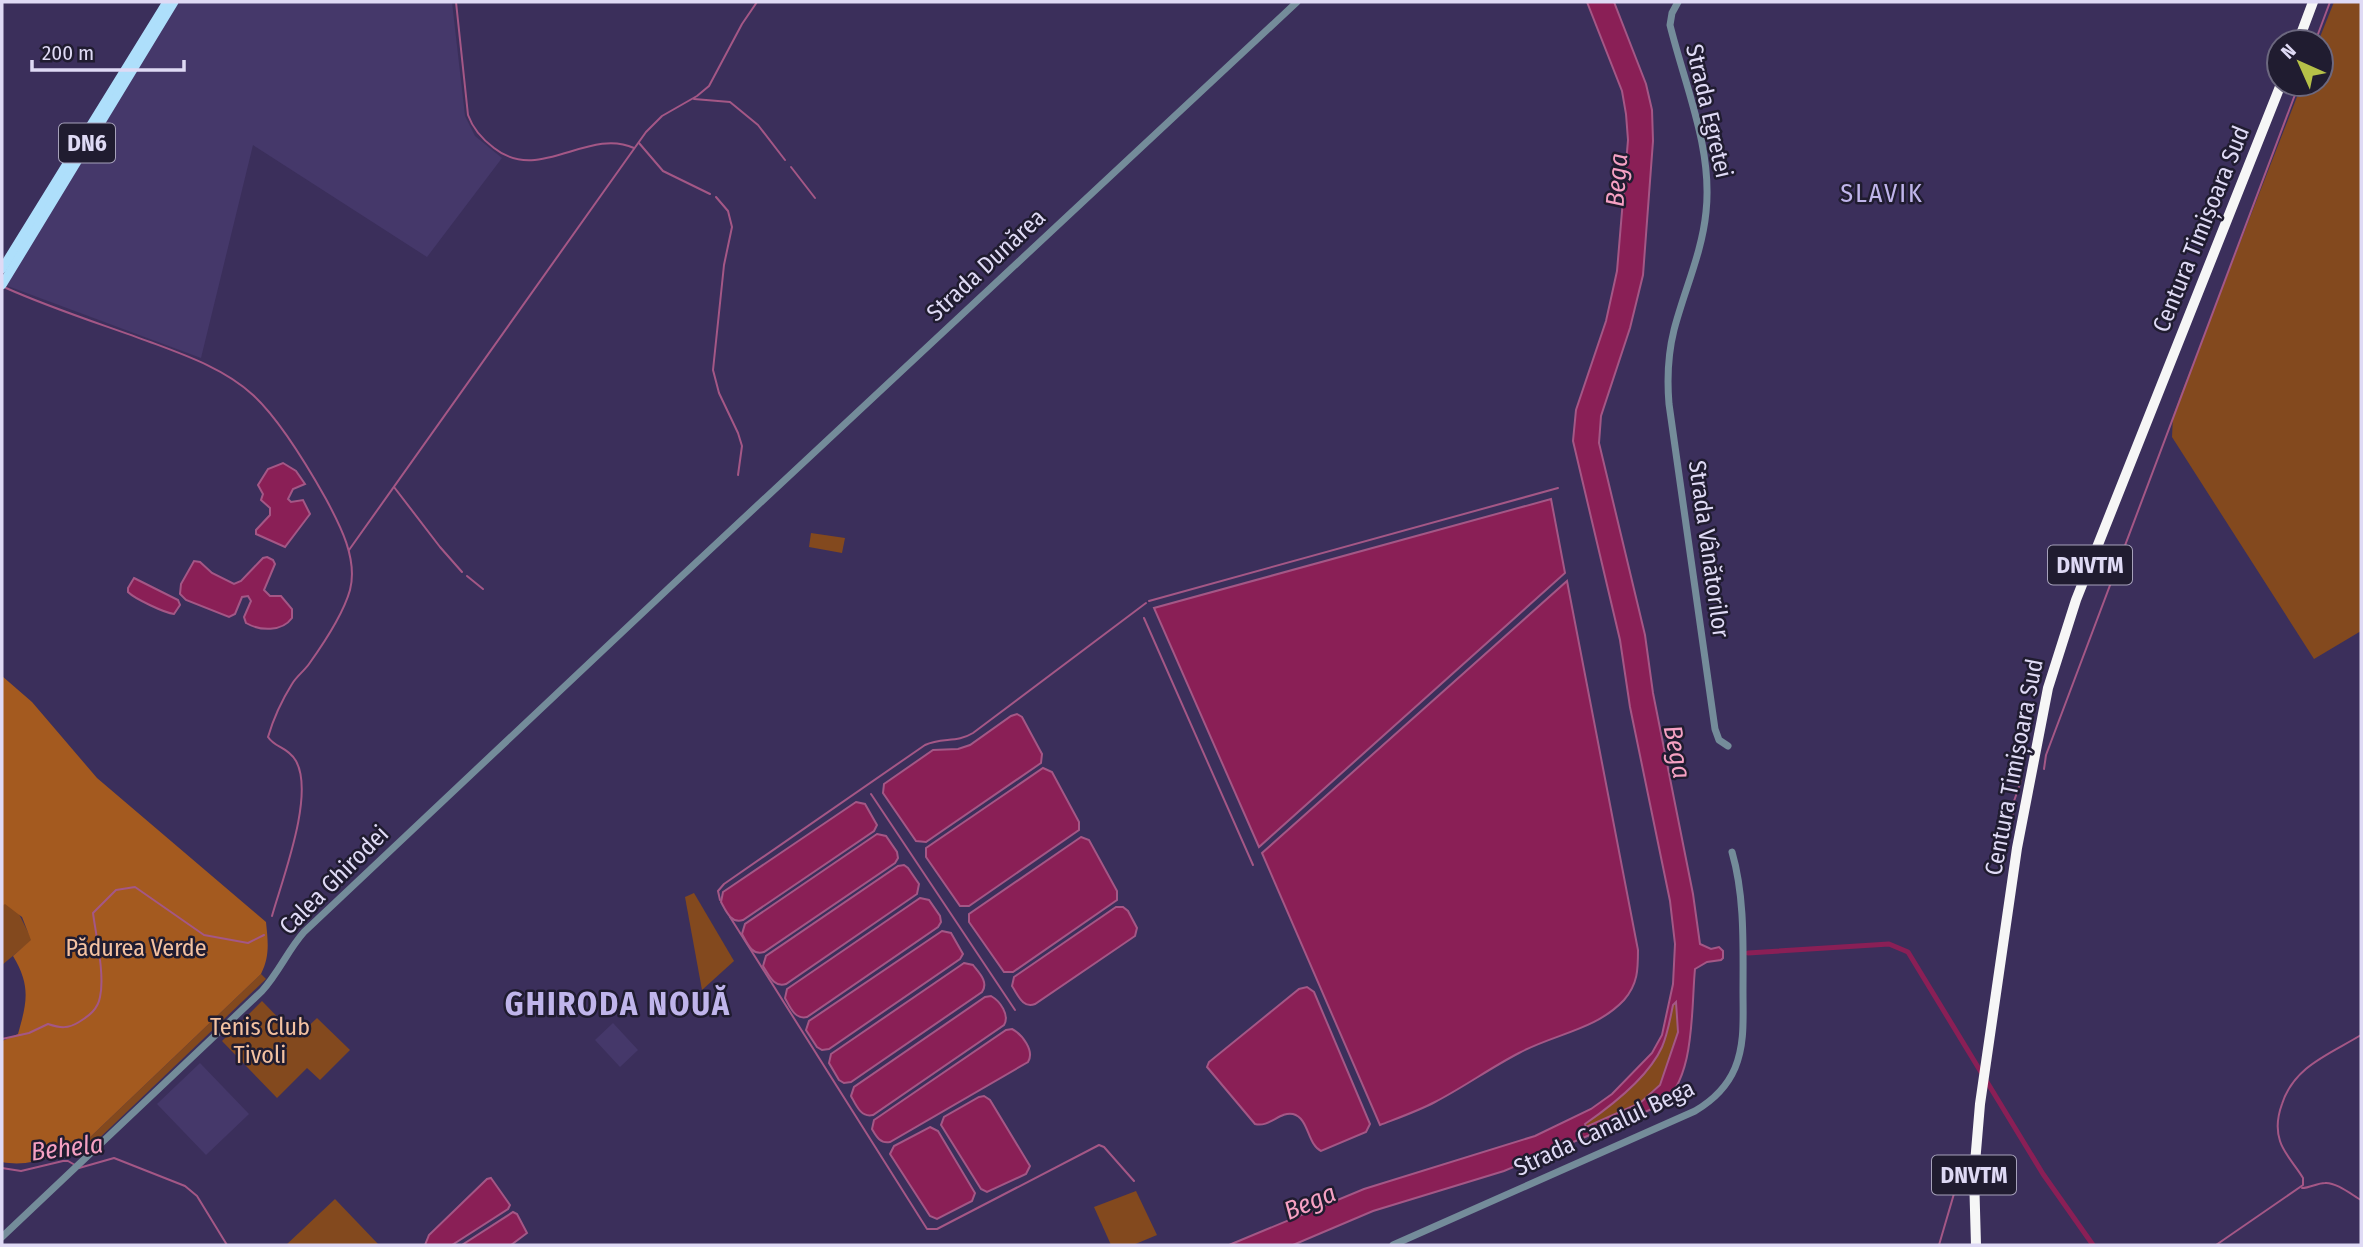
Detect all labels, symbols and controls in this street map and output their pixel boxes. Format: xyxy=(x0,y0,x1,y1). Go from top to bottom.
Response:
scale bar xyxy=(32,28,184,72)
north arrow xyxy=(2265,28,2335,98)
text: N xyxy=(2276,39,2300,63)
text: 200 m xyxy=(42,40,94,66)
street label: Strada Egretei xyxy=(1680,41,1738,181)
street label: Centura Timișoara Sud xyxy=(2147,122,2256,337)
road number: DN6 xyxy=(59,124,115,162)
water label: Bega xyxy=(1600,152,1634,208)
district label: SLAVIK xyxy=(1840,178,1924,209)
street label: Strada Dunărea xyxy=(921,203,1051,327)
street label: Strada Vânătorilor xyxy=(1683,459,1735,640)
road number: DNVTM xyxy=(2048,545,2132,584)
street label: Centura Timișoara Sud xyxy=(1979,656,2050,878)
water label: Bega xyxy=(1657,723,1697,781)
street label: Calea Ghirodei xyxy=(274,820,394,940)
park label: Pădurea Verde xyxy=(65,934,207,962)
district label: GHIRODA NOUĂ xyxy=(505,984,731,1023)
park label: Tenis Club Tivoli xyxy=(210,1013,310,1069)
street label: Strada Canalul Bega xyxy=(1509,1074,1699,1182)
water label: Behela xyxy=(29,1128,105,1168)
road number: DNVTM xyxy=(1932,1156,2016,1194)
water label: Bega xyxy=(1279,1177,1341,1227)

